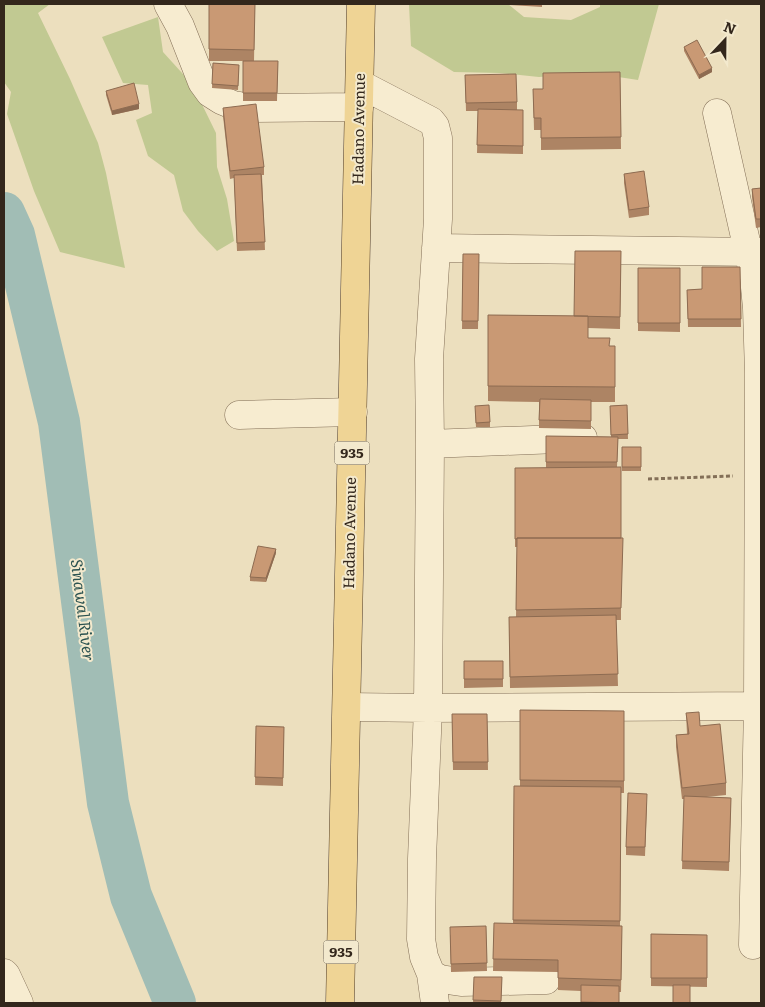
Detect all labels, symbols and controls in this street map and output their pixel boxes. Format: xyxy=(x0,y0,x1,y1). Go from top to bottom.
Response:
north arrow xyxy=(700,15,750,65)
text: N xyxy=(721,16,740,39)
street label: Hadano Avenue xyxy=(345,73,370,185)
road number: 935 xyxy=(334,442,370,464)
street label: Hadano Avenue xyxy=(336,477,361,589)
water label: Sinawal River xyxy=(66,558,102,662)
road number: 935 xyxy=(324,940,358,964)

